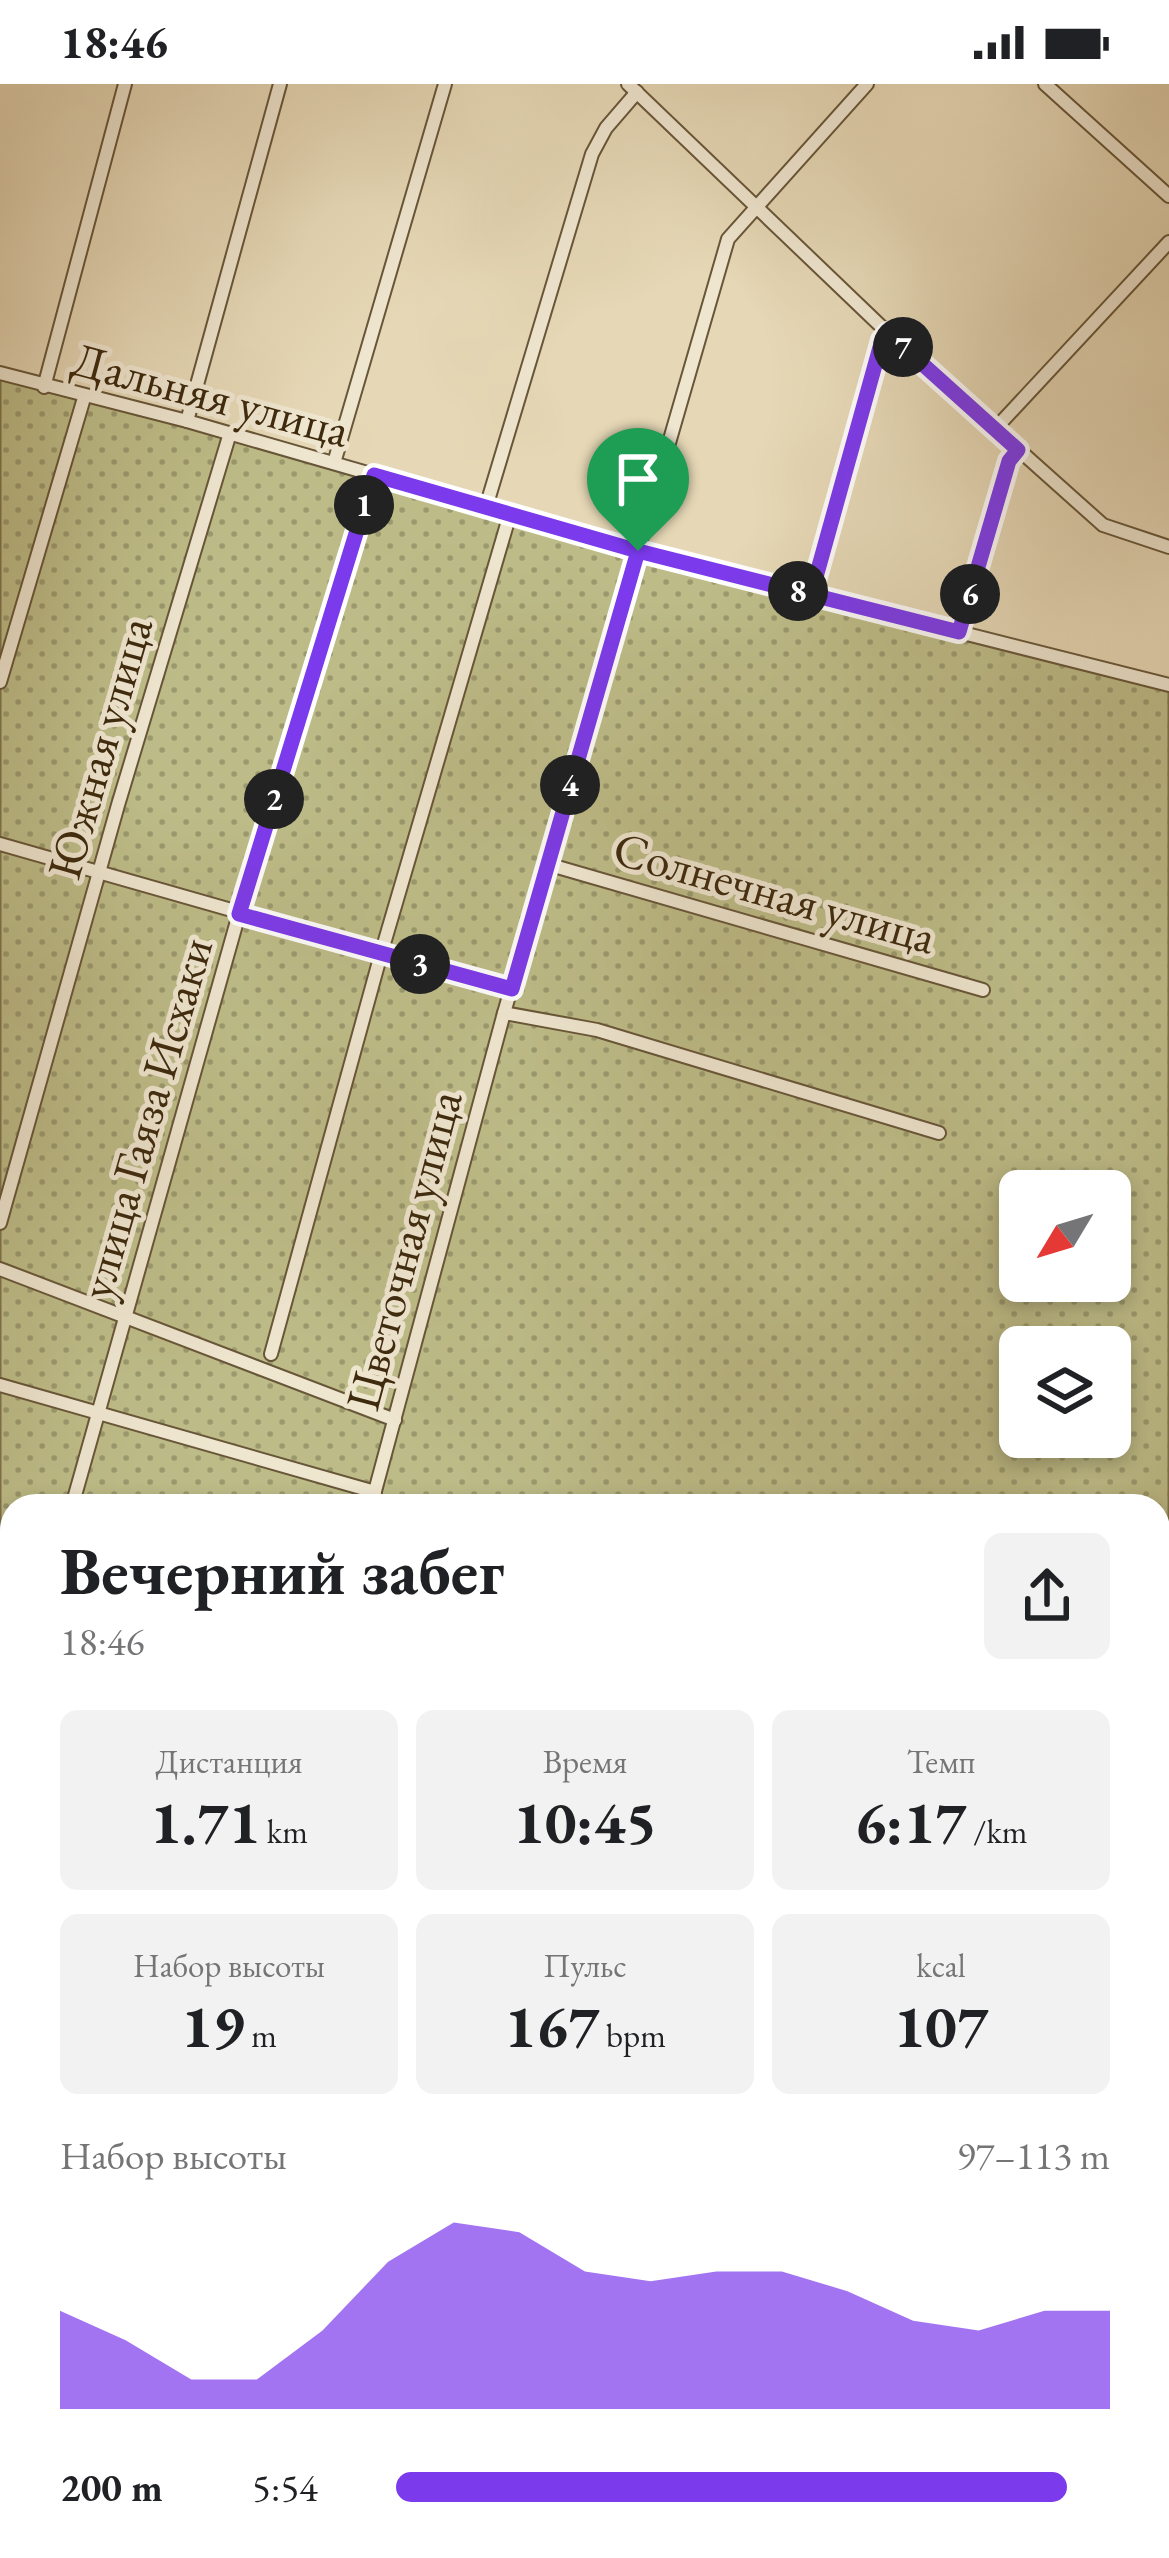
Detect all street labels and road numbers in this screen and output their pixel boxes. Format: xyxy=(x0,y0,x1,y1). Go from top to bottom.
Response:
street label: Дальняя улица xyxy=(66,327,357,461)
street label: Южная улица xyxy=(32,609,166,886)
street label: Солнечная улица xyxy=(607,816,944,968)
street label: улица Гаяза Исхаки xyxy=(64,930,226,1306)
street label: Цветочная улица xyxy=(331,1082,476,1417)

